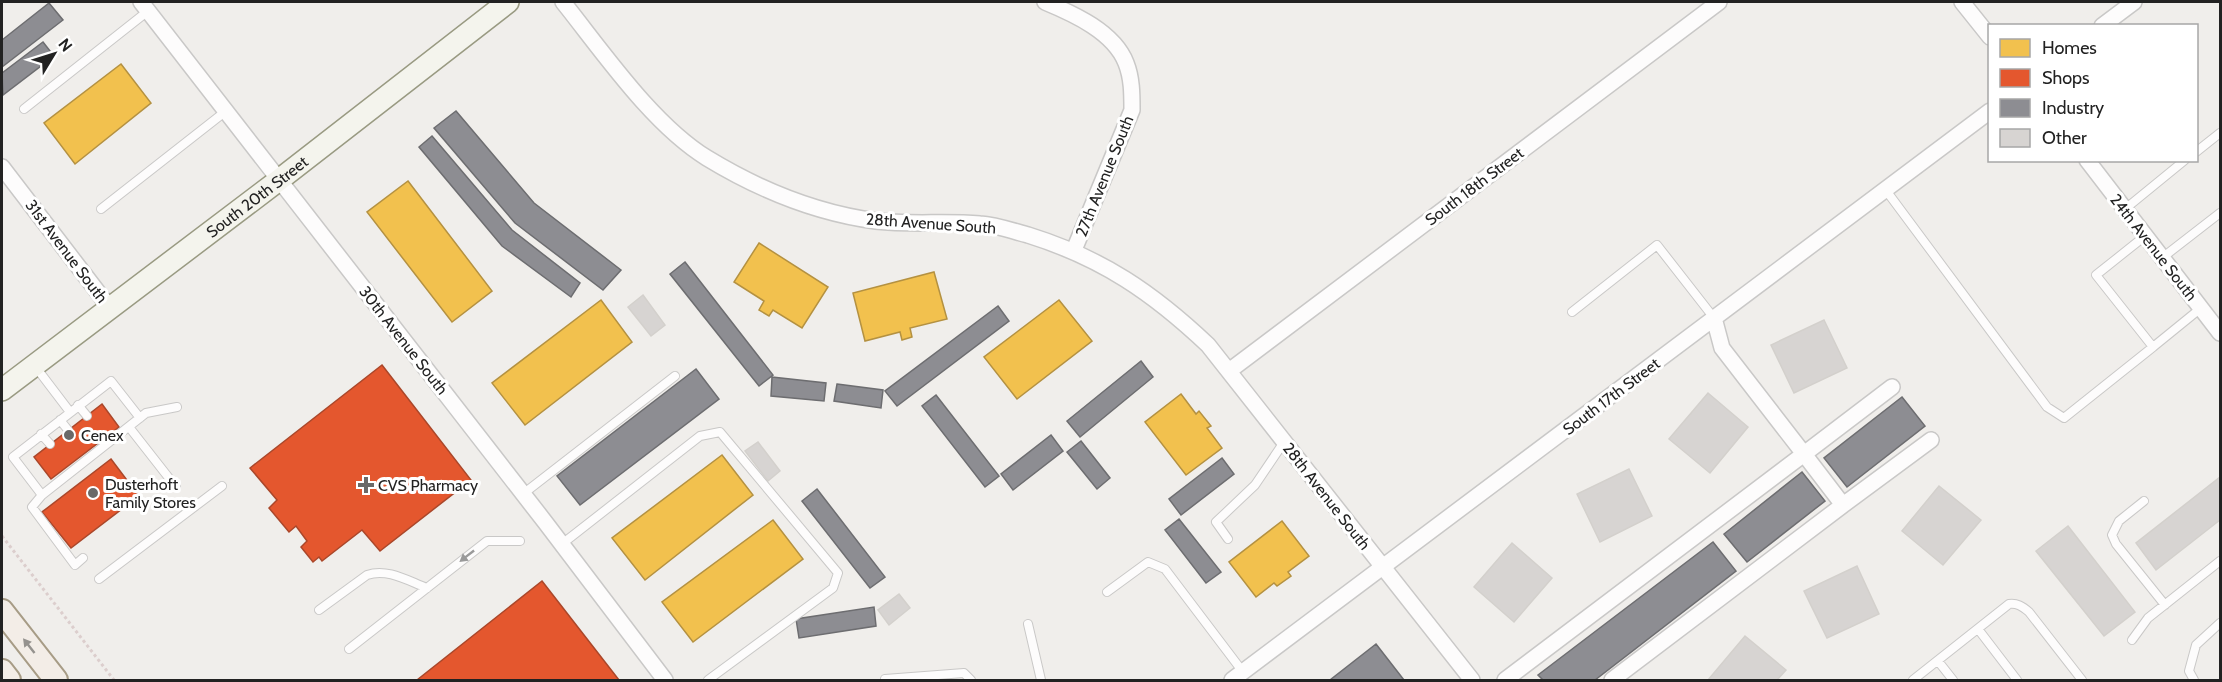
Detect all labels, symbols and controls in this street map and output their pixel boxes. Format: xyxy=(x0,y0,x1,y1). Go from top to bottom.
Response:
north arrow xyxy=(24,24,84,84)
legend xyxy=(1988,24,2198,162)
text: N xyxy=(54,35,76,55)
text: Homes xyxy=(2042,37,2097,59)
text: Shops xyxy=(2042,67,2090,89)
text: Industry xyxy=(2042,97,2104,119)
street label: 27th Avenue South xyxy=(1071,113,1137,240)
text: Other xyxy=(2042,127,2087,149)
street label: South 18th Street xyxy=(1422,143,1528,229)
street label: South 20th Street xyxy=(203,152,312,242)
street label: 24th Avenue South xyxy=(2106,190,2201,304)
street label: 31st Avenue South xyxy=(22,196,112,307)
street label: 28th Avenue South xyxy=(865,209,997,238)
street label: 30th Avenue South xyxy=(355,282,452,398)
street label: South 17th Street xyxy=(1559,353,1664,439)
place label: Cenex xyxy=(81,426,124,445)
marker: Cenex xyxy=(62,428,76,442)
street label: 28th Avenue South xyxy=(1279,439,1374,554)
place label: Dusterhoft Family Stores xyxy=(105,475,196,512)
place label: CVS Pharmacy xyxy=(378,476,478,495)
marker: CVS Pharmacy xyxy=(359,478,373,492)
marker: Dusterhoft Family Stores xyxy=(86,486,100,500)
one-way arrow xyxy=(459,550,475,563)
one-way arrow xyxy=(23,638,35,653)

